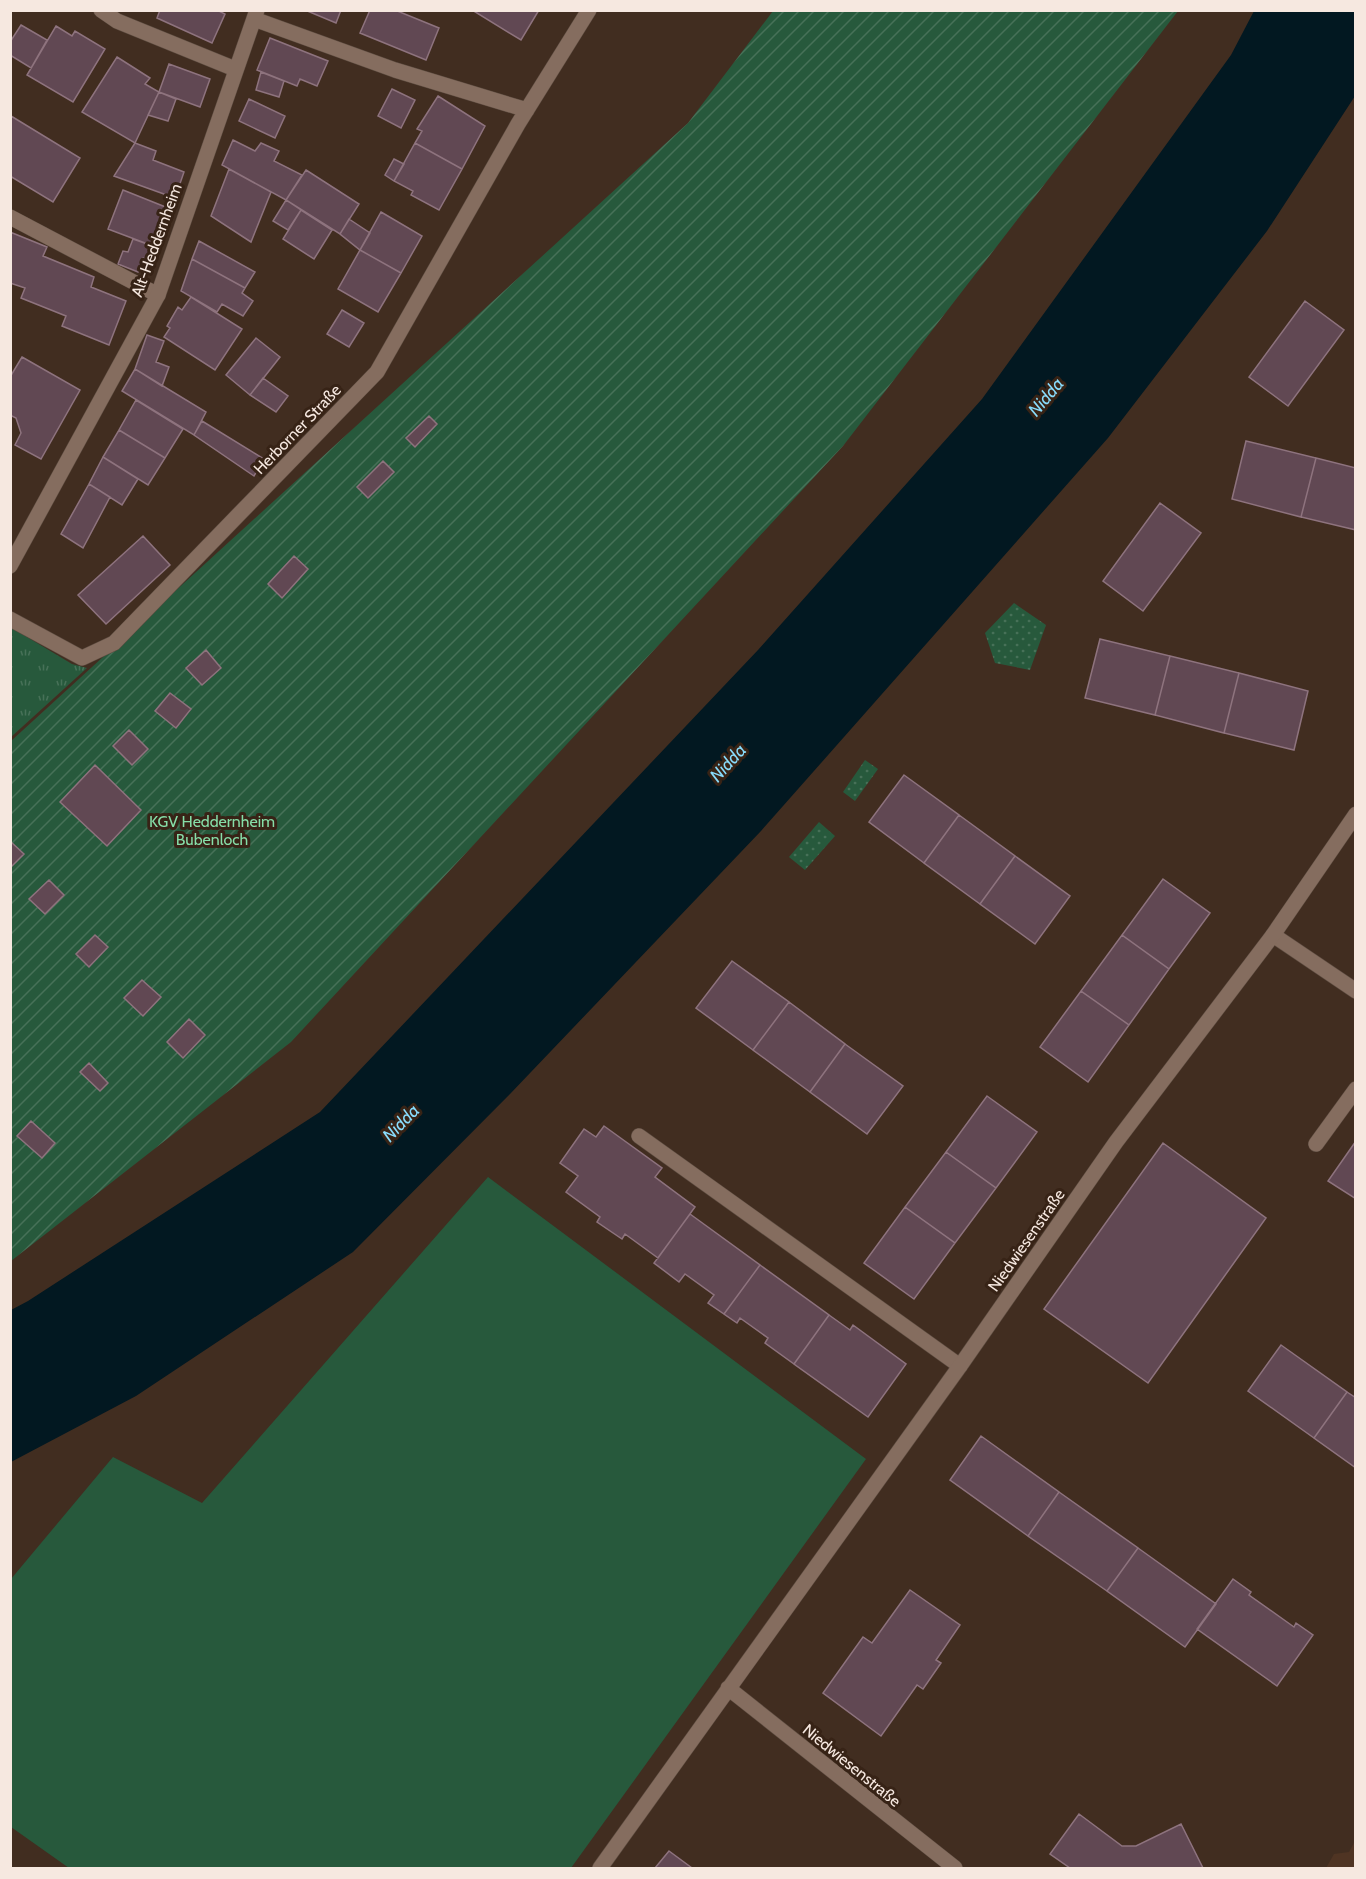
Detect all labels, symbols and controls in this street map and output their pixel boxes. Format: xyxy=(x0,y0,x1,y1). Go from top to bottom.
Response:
street label: Alt-Heddernheim xyxy=(127,181,186,299)
water label: Nidda xyxy=(1023,373,1069,421)
street label: Herborner Straße xyxy=(250,381,345,478)
water label: Nidda xyxy=(705,739,751,787)
park label: KGV Heddernheim Bubenloch xyxy=(149,812,275,849)
water label: Nidda xyxy=(378,1100,424,1146)
street label: Niedwiesenstraße xyxy=(984,1185,1069,1295)
street label: Niedwiesenstraße xyxy=(799,1720,904,1811)

